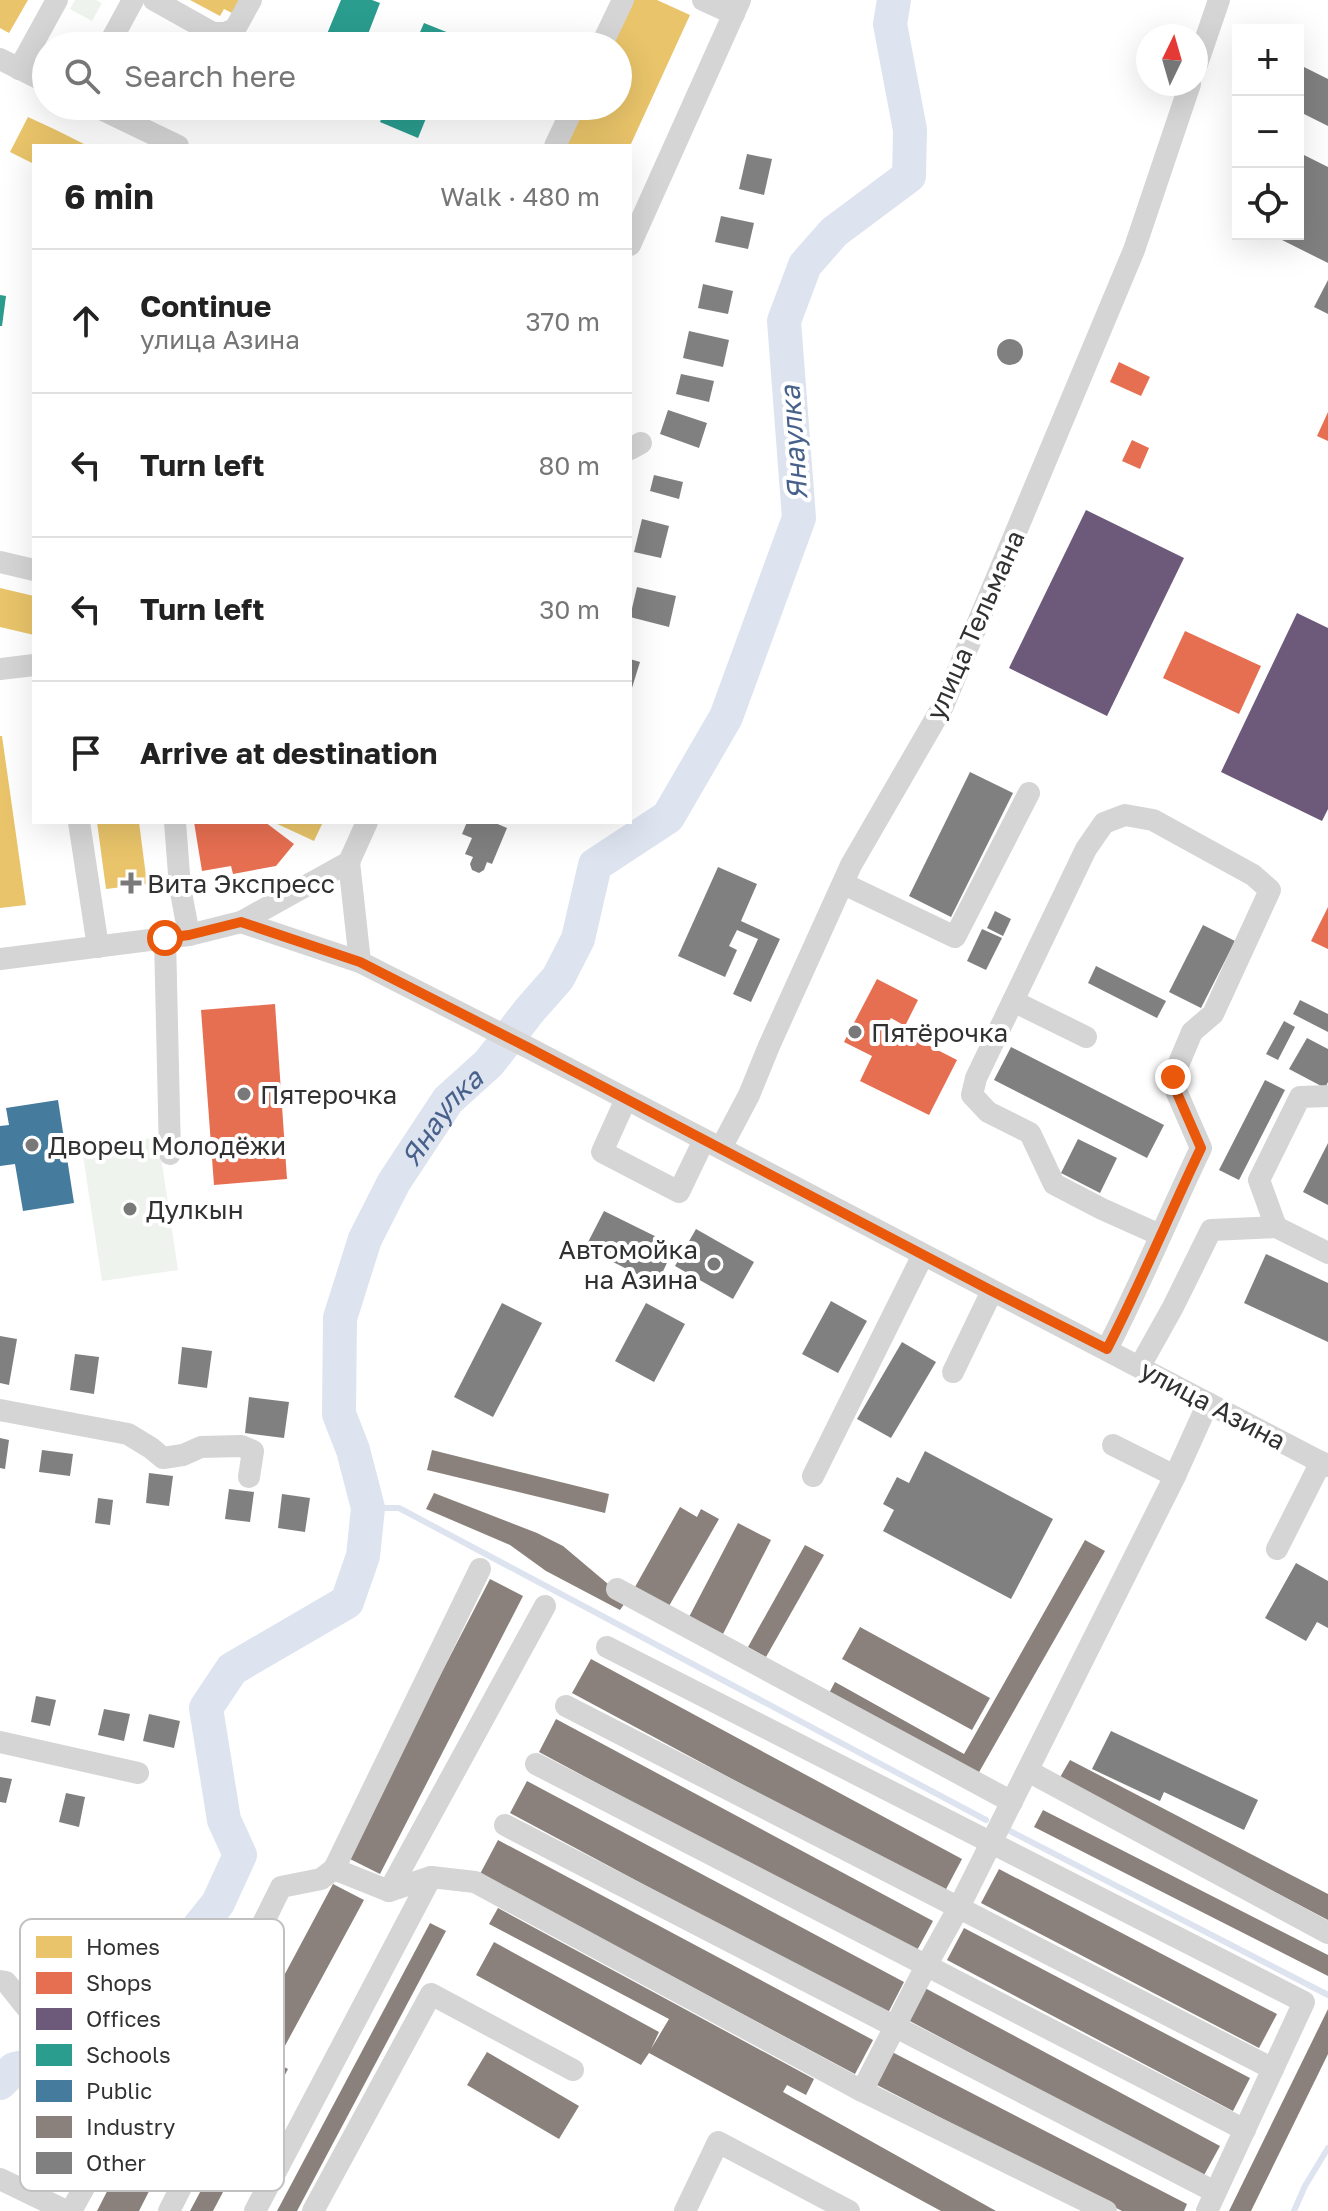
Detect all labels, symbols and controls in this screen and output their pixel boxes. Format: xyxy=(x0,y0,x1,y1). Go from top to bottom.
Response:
north arrow xyxy=(1136,24,1208,96)
map controls xyxy=(1232,24,1304,240)
button: + xyxy=(1232,24,1304,96)
search box xyxy=(32,32,632,120)
icon: search xyxy=(60,54,104,98)
text: Search here xyxy=(124,58,296,94)
button: − xyxy=(1232,96,1304,168)
button: locate xyxy=(1232,168,1304,240)
text: 6 min xyxy=(64,176,154,216)
text: Walk · 480 m xyxy=(440,181,600,212)
text: Continue xyxy=(140,288,271,324)
icon: ahead xyxy=(64,299,108,343)
text: 370 m xyxy=(525,306,600,337)
text: улица Азина xyxy=(140,324,300,355)
water label: Янаулка xyxy=(772,383,813,501)
icon: left xyxy=(64,443,108,487)
text: Turn left xyxy=(140,447,265,483)
text: 80 m xyxy=(539,450,600,481)
street label: улица Тельмана xyxy=(919,525,1031,725)
icon: left xyxy=(64,587,108,631)
text: Turn left xyxy=(140,591,265,627)
text: 30 m xyxy=(539,594,600,625)
icon: arrive xyxy=(64,731,108,775)
text: Arrive at destination xyxy=(140,735,437,771)
place label: Вита Экспресс xyxy=(147,868,335,899)
marker: Вита Экспресс xyxy=(122,874,140,892)
route start xyxy=(147,920,183,956)
place label: Пятёрочка xyxy=(871,1017,1008,1048)
marker: Пятёрочка xyxy=(846,1023,864,1041)
route end xyxy=(1155,1059,1191,1095)
water label: Янаулка xyxy=(393,1060,490,1171)
place label: Пятерочка xyxy=(260,1079,397,1110)
marker: Пятерочка xyxy=(235,1085,253,1103)
place label: Дворец Молодёжи xyxy=(48,1130,286,1161)
marker: Дворец Молодёжи xyxy=(23,1136,41,1154)
place label: Дулкын xyxy=(146,1194,244,1225)
marker: Дулкын xyxy=(121,1200,139,1218)
place label: Автомойка на Азина xyxy=(559,1234,698,1295)
marker: Автомойка на Азина xyxy=(705,1255,723,1273)
street label: улица Азина xyxy=(1135,1354,1291,1456)
legend xyxy=(20,1919,284,2191)
text: Homes xyxy=(86,1933,160,1960)
text: Shops xyxy=(86,1969,152,1996)
text: Offices xyxy=(86,2005,161,2032)
text: Schools xyxy=(86,2041,171,2068)
text: Public xyxy=(86,2077,152,2104)
text: Industry xyxy=(86,2113,175,2140)
text: Other xyxy=(86,2149,146,2176)

